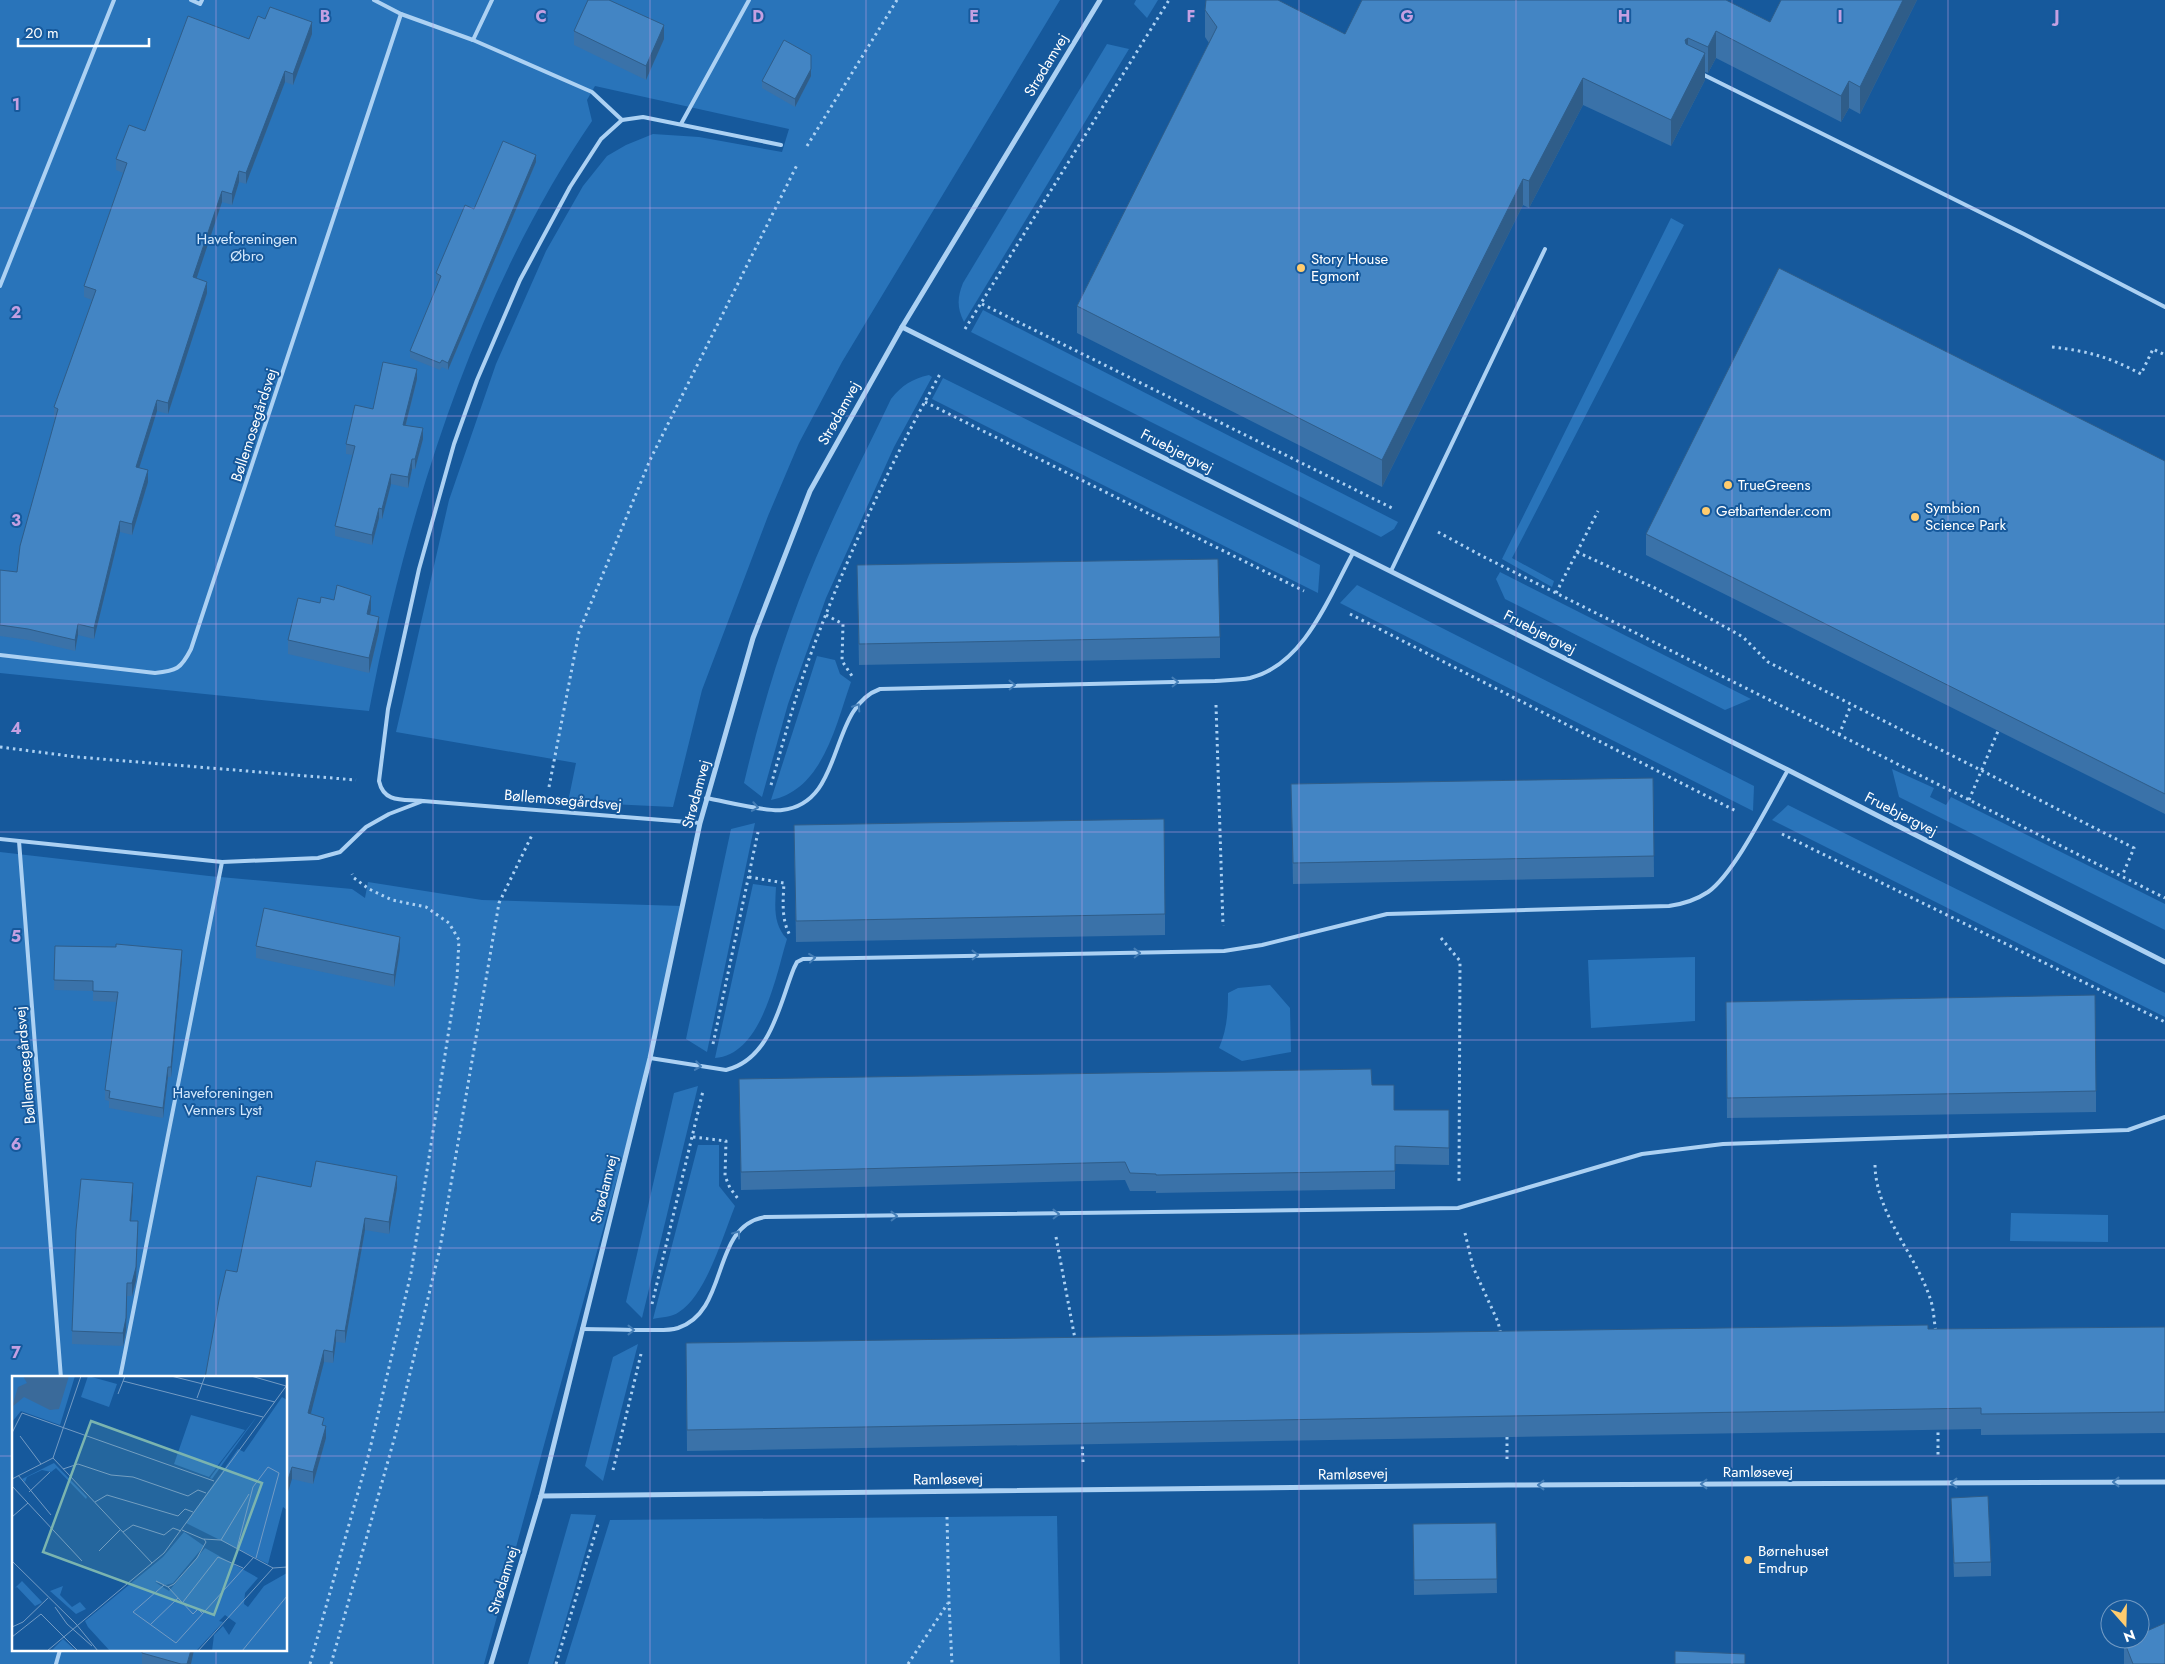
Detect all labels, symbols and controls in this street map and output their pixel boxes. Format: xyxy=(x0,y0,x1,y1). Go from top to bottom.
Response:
text: B xyxy=(320,5,330,28)
text: C xyxy=(535,5,547,28)
text: D xyxy=(752,5,764,28)
text: E xyxy=(969,5,979,28)
text: F xyxy=(1187,5,1195,28)
text: G xyxy=(1400,5,1414,28)
text: H xyxy=(1618,5,1630,28)
text: I xyxy=(1837,5,1843,28)
text: J xyxy=(2051,5,2060,28)
scale bar xyxy=(18,15,149,47)
text: 20 m xyxy=(25,22,59,44)
street label: Strødamvej xyxy=(1018,29,1074,101)
text: 1 xyxy=(12,93,20,116)
park label: Haveforeningen Øbro xyxy=(197,228,297,267)
place label: Story House Egmont xyxy=(1311,248,1389,287)
marker: Story House Egmont xyxy=(1295,262,1307,274)
text: 2 xyxy=(11,301,21,324)
street label: Bøllemosegårdsvej xyxy=(225,365,283,485)
street label: Strødamvej xyxy=(812,377,866,449)
street label: Fruebjergvej xyxy=(1137,423,1217,479)
place label: TrueGreens xyxy=(1738,474,1810,496)
marker: TrueGreens xyxy=(1722,479,1734,491)
place label: Symbion Science Park xyxy=(1925,497,2006,536)
place label: Getbartender.com xyxy=(1716,500,1831,522)
marker: Getbartender.com xyxy=(1700,505,1712,517)
text: 3 xyxy=(11,509,21,532)
marker: Symbion Science Park xyxy=(1909,511,1921,523)
street label: Fruebjergvej xyxy=(1500,604,1580,660)
one-way arrow xyxy=(1171,677,1179,687)
one-way arrow xyxy=(1008,680,1016,690)
one-way arrow xyxy=(851,703,860,712)
text: 4 xyxy=(10,717,22,740)
street label: Strødamvej xyxy=(676,757,716,831)
street label: Bøllemosegårdsvej xyxy=(503,784,623,816)
street label: Fruebjergvej xyxy=(1861,786,1941,842)
one-way arrow xyxy=(750,801,759,811)
text: 5 xyxy=(11,925,21,948)
one-way arrow xyxy=(1134,948,1141,958)
one-way arrow xyxy=(971,950,979,960)
one-way arrow xyxy=(808,953,816,964)
street label: Bøllemosegårdsvej xyxy=(9,1005,41,1125)
one-way arrow xyxy=(694,1060,703,1070)
park label: Haveforeningen Venners Lyst xyxy=(173,1082,273,1121)
text: 6 xyxy=(11,1133,21,1156)
street label: Strødamvej xyxy=(585,1152,623,1226)
one-way arrow xyxy=(1053,1209,1061,1220)
one-way arrow xyxy=(890,1211,898,1221)
one-way arrow xyxy=(731,1230,740,1240)
one-way arrow xyxy=(627,1324,635,1335)
text: 7 xyxy=(11,1341,21,1364)
inset map xyxy=(12,1376,288,1652)
street label: Ramløsevej xyxy=(1723,1461,1793,1483)
street label: Ramløsevej xyxy=(1318,1462,1388,1486)
street label: Ramløsevej xyxy=(913,1467,983,1491)
one-way arrow xyxy=(2112,1477,2120,1487)
one-way arrow xyxy=(1950,1478,1958,1488)
one-way arrow xyxy=(1700,1479,1708,1489)
one-way arrow xyxy=(1537,1480,1545,1490)
place label: Børnehuset Emdrup xyxy=(1758,1540,1829,1579)
street label: Strødamvej xyxy=(482,1543,524,1617)
marker: Børnehuset Emdrup xyxy=(1742,1554,1754,1566)
north arrow xyxy=(2100,1599,2150,1649)
text: N xyxy=(2121,1625,2138,1648)

